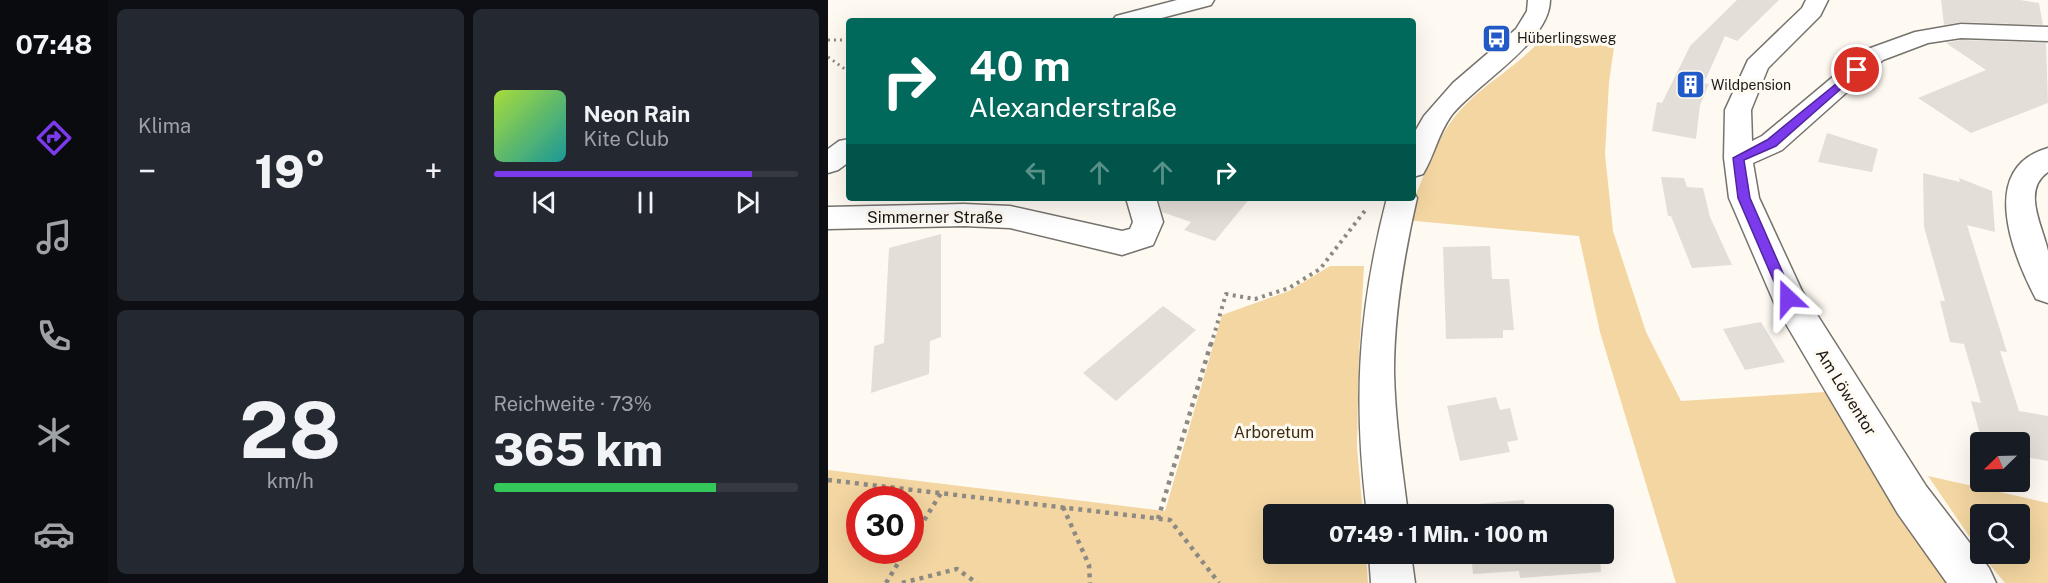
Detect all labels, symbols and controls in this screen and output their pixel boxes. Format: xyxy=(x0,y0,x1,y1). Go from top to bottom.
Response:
bus stop icon: Hüberlingsweg xyxy=(1480,22,1512,54)
text: 07:48 xyxy=(16,28,92,60)
place label: Hüberlingsweg xyxy=(1517,30,1617,46)
text: 40 m xyxy=(969,41,1071,90)
icon: right xyxy=(870,42,948,120)
pin xyxy=(1831,44,1882,95)
icon: arrive xyxy=(1840,53,1873,86)
building icon: Wildpension xyxy=(1674,69,1706,101)
place label: Wildpension xyxy=(1711,77,1791,93)
text: Alexanderstraße xyxy=(969,91,1177,123)
text: Neon Rain xyxy=(584,101,690,127)
text: Klima xyxy=(138,114,191,138)
icon: directions xyxy=(33,117,75,159)
text: Kite Club xyxy=(584,127,669,151)
text: 19° xyxy=(254,145,326,198)
text: − xyxy=(138,152,156,190)
text: + xyxy=(424,152,443,190)
icon: left xyxy=(1020,156,1053,189)
icon: ahead xyxy=(1083,156,1116,189)
icon: ahead xyxy=(1146,156,1179,189)
icon: right xyxy=(1209,156,1242,189)
icon: previous xyxy=(528,186,561,219)
icon: pause xyxy=(629,186,662,219)
icon: next xyxy=(731,186,764,219)
street label: Simmerner Straße xyxy=(867,208,1003,227)
icon: music xyxy=(33,216,75,258)
position arrow xyxy=(1756,266,1820,330)
icon: phone xyxy=(33,315,75,357)
street label: Am Löwentor xyxy=(1812,345,1880,439)
text: 28 xyxy=(239,384,341,476)
text: Reichweite · 73% xyxy=(494,392,652,416)
icon: climate xyxy=(33,414,75,456)
text: 365 km xyxy=(494,423,663,476)
park label: Arboretum xyxy=(1234,423,1314,442)
north arrow xyxy=(1970,432,2030,492)
map controls xyxy=(1970,432,2030,564)
text: km/h xyxy=(267,469,314,493)
speed limit sign: 30 xyxy=(846,486,924,564)
button: search xyxy=(1970,504,2030,564)
icon: car xyxy=(33,513,75,555)
text: 07:49 · 1 Min. · 100 m xyxy=(1329,521,1548,547)

